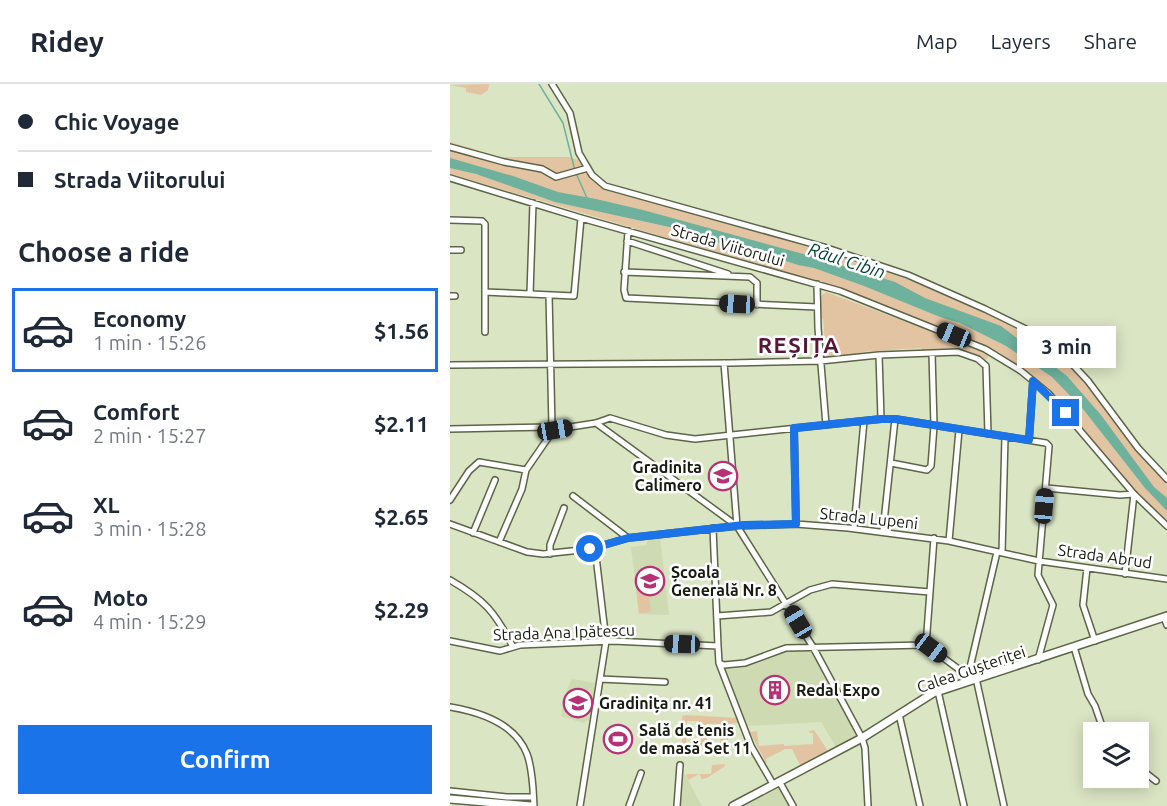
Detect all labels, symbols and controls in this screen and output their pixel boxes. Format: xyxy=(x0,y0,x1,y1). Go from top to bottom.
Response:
text: Ridey xyxy=(30,26,104,57)
text: Map xyxy=(916,29,957,53)
text: Layers xyxy=(990,29,1051,53)
text: Share xyxy=(1084,29,1137,53)
text: Chic Voyage xyxy=(54,109,179,134)
text: Strada Viitorului xyxy=(54,167,225,192)
street label: Strada Viitorului xyxy=(669,220,787,270)
text: Choose a ride xyxy=(18,237,190,267)
water label: Râul Cibin xyxy=(806,238,888,282)
car xyxy=(719,294,755,314)
icon: car xyxy=(21,303,75,357)
text: Economy xyxy=(93,306,186,331)
text: $1.56 xyxy=(374,318,429,343)
car xyxy=(934,320,974,350)
callout: 3 min xyxy=(1016,326,1116,368)
text: 1 min · 15:26 xyxy=(93,331,207,354)
district label: REȘIȚA xyxy=(758,332,840,358)
text: 3 min xyxy=(1041,335,1092,358)
icon: car xyxy=(21,396,75,450)
text: Comfort xyxy=(93,399,180,424)
route end xyxy=(1052,399,1079,426)
text: $2.11 xyxy=(374,411,429,436)
car xyxy=(536,418,574,442)
text: 2 min · 15:27 xyxy=(93,424,207,447)
place label: Gradinita Calimero xyxy=(633,458,702,494)
school or university icon: Gradinita Calimero xyxy=(707,460,739,492)
car xyxy=(1033,487,1055,525)
icon: car xyxy=(21,489,75,543)
text: XL xyxy=(93,492,120,517)
text: $2.65 xyxy=(374,504,429,529)
street label: Strada Lupeni xyxy=(819,504,919,532)
text: 3 min · 15:28 xyxy=(93,517,207,540)
route start xyxy=(576,535,603,562)
street label: Strada Abrud xyxy=(1057,541,1153,571)
place label: Școala Generală Nr. 8 xyxy=(671,563,777,599)
school or university icon: Școala Generală Nr. 8 xyxy=(634,565,666,597)
icon: car xyxy=(21,582,75,636)
text: Moto xyxy=(93,585,148,610)
text: $2.29 xyxy=(374,597,429,622)
car xyxy=(781,602,815,642)
text: 4 min · 15:29 xyxy=(93,610,207,633)
street label: Strada Ana Ipătescu xyxy=(493,621,635,643)
car xyxy=(911,630,951,666)
car xyxy=(664,634,700,654)
street label: Calea Gușteriței xyxy=(914,642,1028,696)
building icon: Redal Expo xyxy=(759,674,791,706)
place label: Redal Expo xyxy=(796,681,880,699)
school or university icon: Gradinița nr. 41 xyxy=(562,687,594,719)
place label: Gradinița nr. 41 xyxy=(599,694,713,713)
place label: Sală de tenis de masă Set 11 xyxy=(639,721,751,757)
map controls xyxy=(1083,722,1149,788)
button: layers xyxy=(1083,722,1149,788)
sports icon: Sală de tenis de masă Set 11 xyxy=(602,723,634,755)
button: Confirm xyxy=(18,725,432,794)

